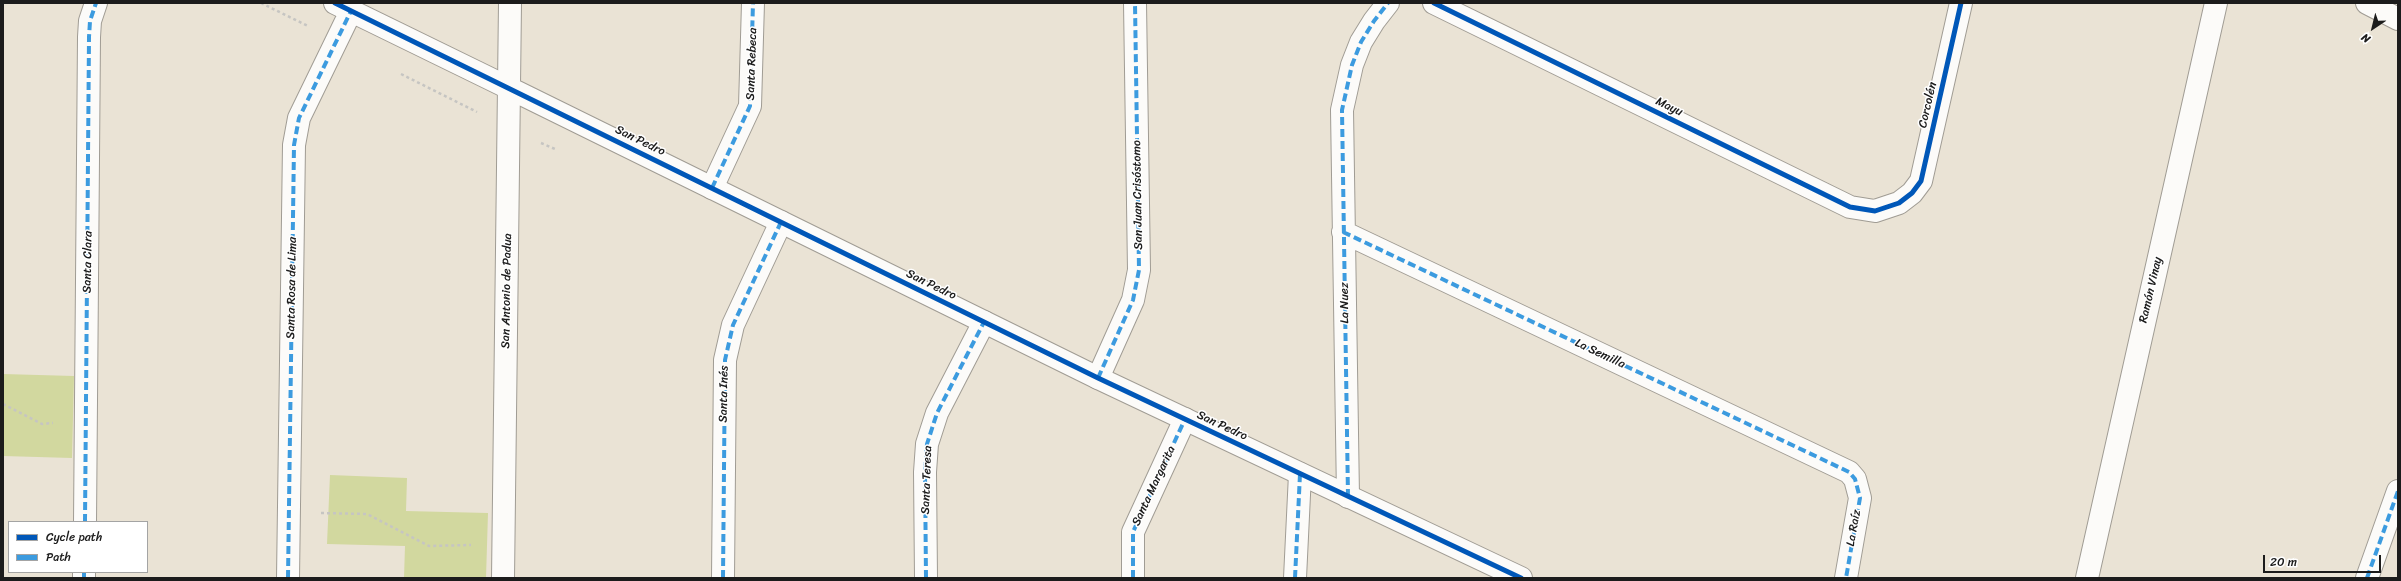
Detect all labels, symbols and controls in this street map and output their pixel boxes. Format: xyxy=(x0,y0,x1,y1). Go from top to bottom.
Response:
north arrow xyxy=(2353,8,2393,48)
street label: Santa Rebeca xyxy=(744,27,760,101)
text: N xyxy=(2357,28,2374,48)
street label: Corcolén xyxy=(1916,81,1940,129)
street label: Mayu xyxy=(1653,94,1685,120)
street label: San Pedro xyxy=(613,123,667,159)
street label: San Juan Crisóstomo xyxy=(1130,140,1146,250)
street label: Santa Clara xyxy=(80,231,96,293)
street label: San Antonio de Padua xyxy=(499,233,515,349)
street label: Santa Rosa de Lima xyxy=(284,237,300,339)
street label: Ramón Vinay xyxy=(2136,256,2166,324)
street label: San Pedro xyxy=(904,267,958,303)
street label: La Nuez xyxy=(1337,282,1353,324)
street label: La Semilla xyxy=(1573,336,1627,372)
street label: Santa Inés xyxy=(716,365,732,423)
street label: San Pedro xyxy=(1195,408,1249,444)
street label: Santa Margarita xyxy=(1129,444,1179,528)
street label: Santa Teresa xyxy=(919,445,935,515)
street label: La Raíz xyxy=(1844,509,1864,547)
legend xyxy=(8,521,148,573)
text: Cycle path xyxy=(46,526,102,548)
text: Path xyxy=(46,546,71,568)
scale bar xyxy=(2265,547,2383,573)
text: 20 m xyxy=(2270,551,2297,573)

